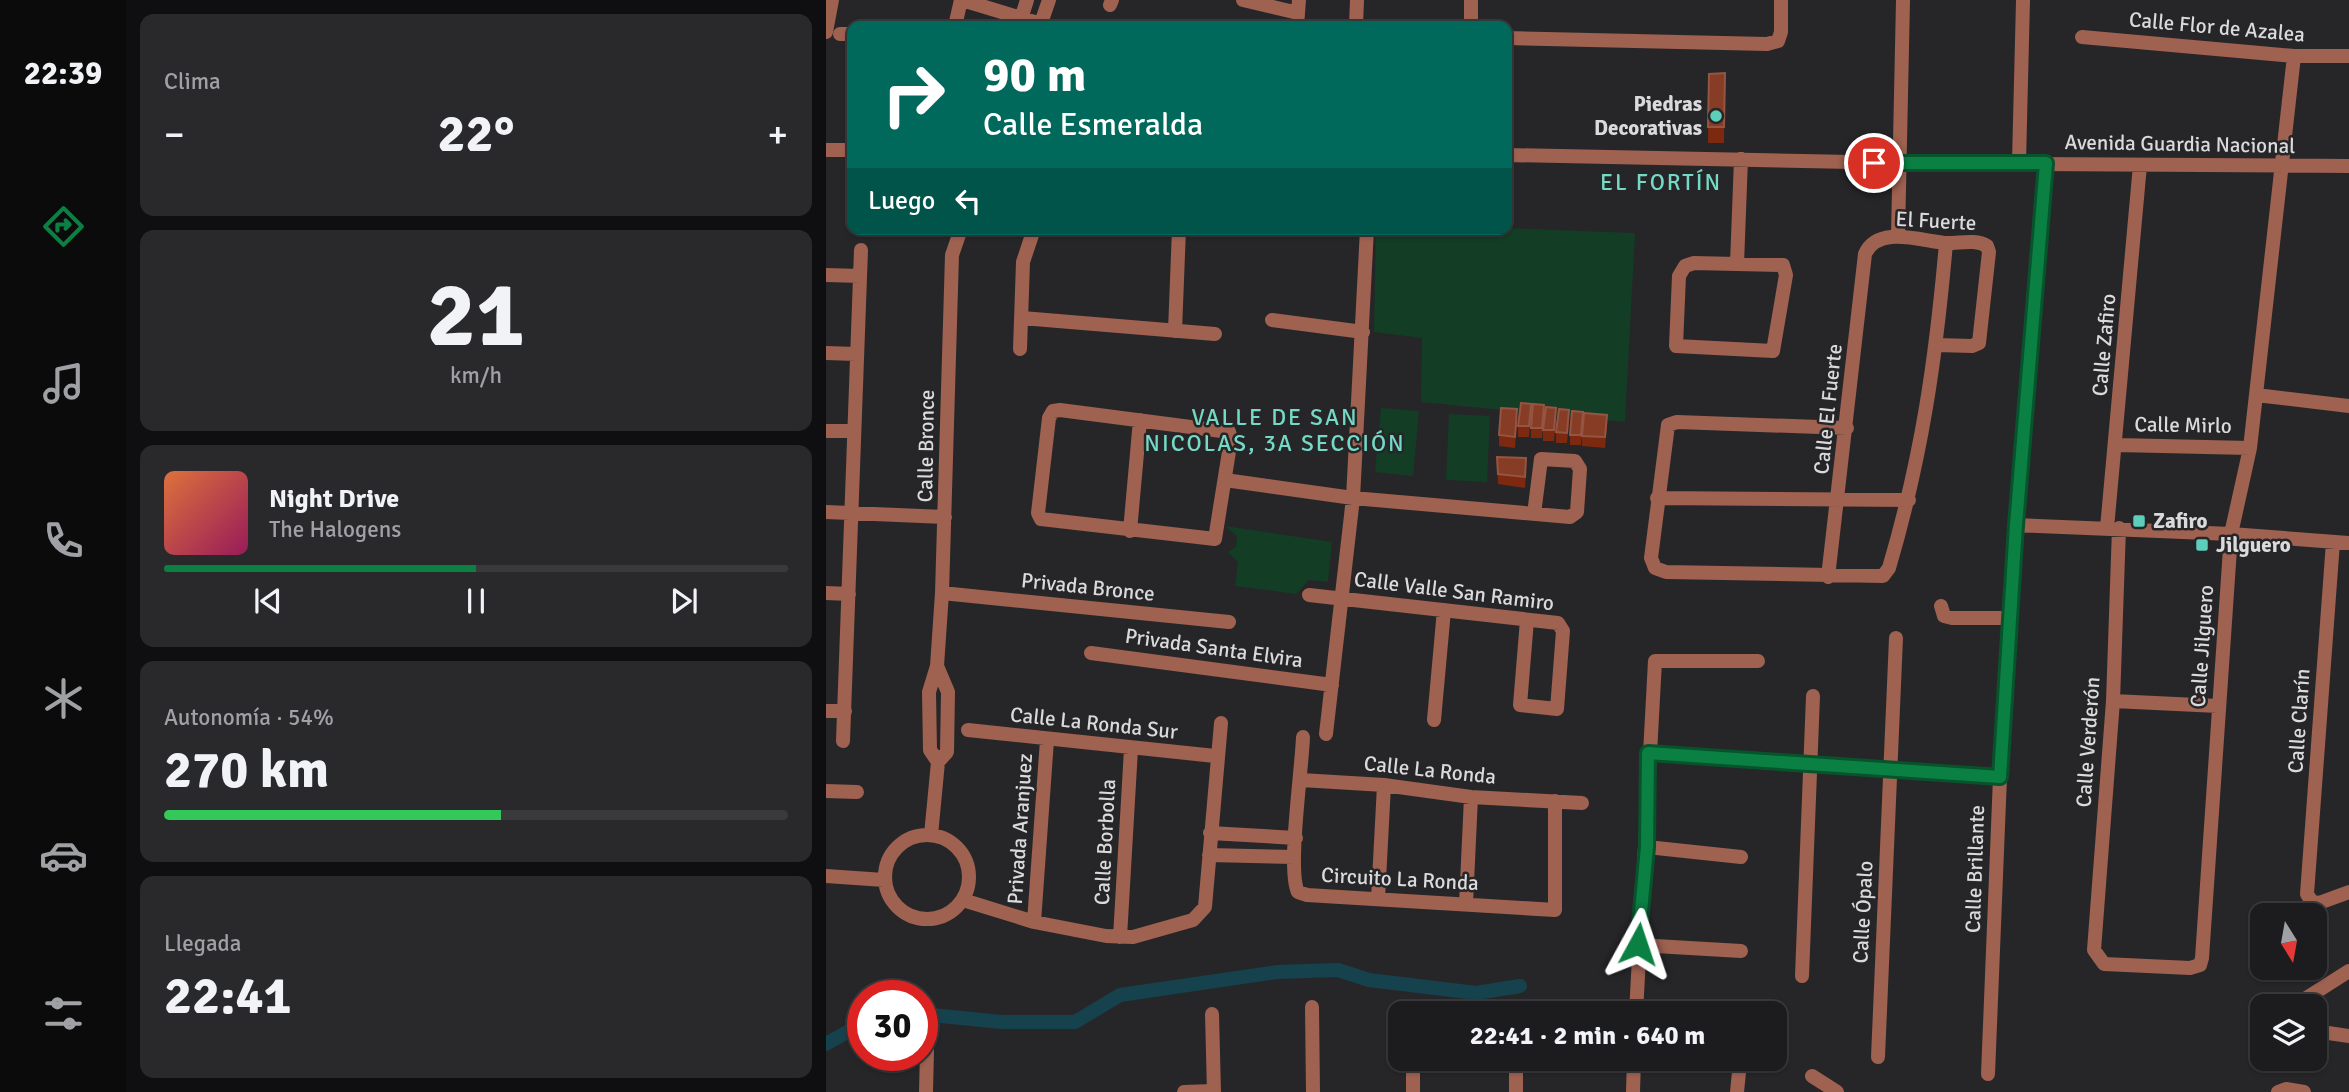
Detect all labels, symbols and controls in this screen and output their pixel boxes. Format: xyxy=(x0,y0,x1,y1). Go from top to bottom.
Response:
street label: Calle Flor de Azalea xyxy=(2128,6,2306,48)
text: 90 m xyxy=(983,45,1086,105)
icon: right xyxy=(868,49,959,140)
text: 22:39 xyxy=(24,54,102,93)
text: Clima xyxy=(164,67,221,96)
place label: Piedras Decorativas xyxy=(1594,91,1702,141)
text: 22° xyxy=(438,102,514,166)
text: Calle Esmeralda xyxy=(983,105,1203,144)
marker: Piedras Decorativas xyxy=(1708,108,1724,124)
text: − xyxy=(164,111,185,158)
text: + xyxy=(767,111,788,158)
street label: Avenida Guardia Nacional xyxy=(2064,129,2296,159)
pin xyxy=(1844,133,1904,193)
icon: arrive xyxy=(1855,144,1893,182)
district label: EL FORTÍN xyxy=(1600,168,1722,197)
icon: left xyxy=(949,182,987,220)
text: Luego xyxy=(868,185,935,217)
icon: directions xyxy=(39,202,88,251)
street label: El Fuerte xyxy=(1895,206,1977,236)
text: 21 xyxy=(427,259,525,372)
street label: Calle Zafiro xyxy=(2087,293,2121,397)
street label: Calle El Fuerte xyxy=(1808,342,1848,476)
icon: music xyxy=(39,359,88,408)
text: km/h xyxy=(450,361,502,390)
street label: Calle Bronce xyxy=(912,389,940,503)
district label: VALLE DE SAN NICOLAS, 3A SECCIÓN xyxy=(1144,403,1406,458)
street label: Calle Mirlo xyxy=(2134,411,2232,439)
text: Night Drive xyxy=(269,483,399,515)
place label: Zafiro xyxy=(2153,508,2208,534)
marker: Zafiro xyxy=(2131,513,2147,529)
text: The Halogens xyxy=(269,515,401,544)
icon: phone xyxy=(39,516,88,565)
place label: Jilguero xyxy=(2216,532,2291,558)
marker: Jilguero xyxy=(2194,537,2210,553)
street label: Calle Valle San Ramiro xyxy=(1353,566,1555,616)
street label: Privada Bronce xyxy=(1020,567,1156,607)
icon: previous xyxy=(249,582,287,620)
icon: pause xyxy=(457,582,495,620)
icon: next xyxy=(665,582,703,620)
street label: Calle Jilguero xyxy=(2185,584,2219,708)
street label: Privada Santa Elvira xyxy=(1124,623,1304,673)
street label: Calle Clarín xyxy=(2282,668,2316,774)
icon: climate xyxy=(39,674,88,723)
street label: Calle Verderón xyxy=(2070,676,2106,808)
street label: Calle La Ronda Sur xyxy=(1009,701,1179,745)
text: Autonomía · 54% xyxy=(164,703,334,732)
text: 270 km xyxy=(164,738,329,802)
street label: Calle La Ronda xyxy=(1363,750,1497,790)
street label: Privada Aranjuez xyxy=(1002,753,1038,905)
street label: Calle Borbolla xyxy=(1089,778,1121,906)
street label: Calle Brillante xyxy=(1960,804,1990,934)
icon: car xyxy=(39,831,88,880)
street label: Calle Ópalo xyxy=(1847,860,1879,964)
street label: Circuito La Ronda xyxy=(1321,862,1479,896)
north arrow xyxy=(2250,903,2328,980)
map controls xyxy=(2250,903,2327,1071)
position arrow xyxy=(1601,907,1675,981)
text: Llegada xyxy=(164,929,241,958)
text: 22:41 xyxy=(164,964,292,1028)
speed limit sign: 30 xyxy=(847,980,938,1071)
icon: filters xyxy=(39,989,88,1038)
button: layers xyxy=(2250,994,2327,1071)
text: 22:41 · 2 min · 640 m xyxy=(1470,1020,1705,1052)

